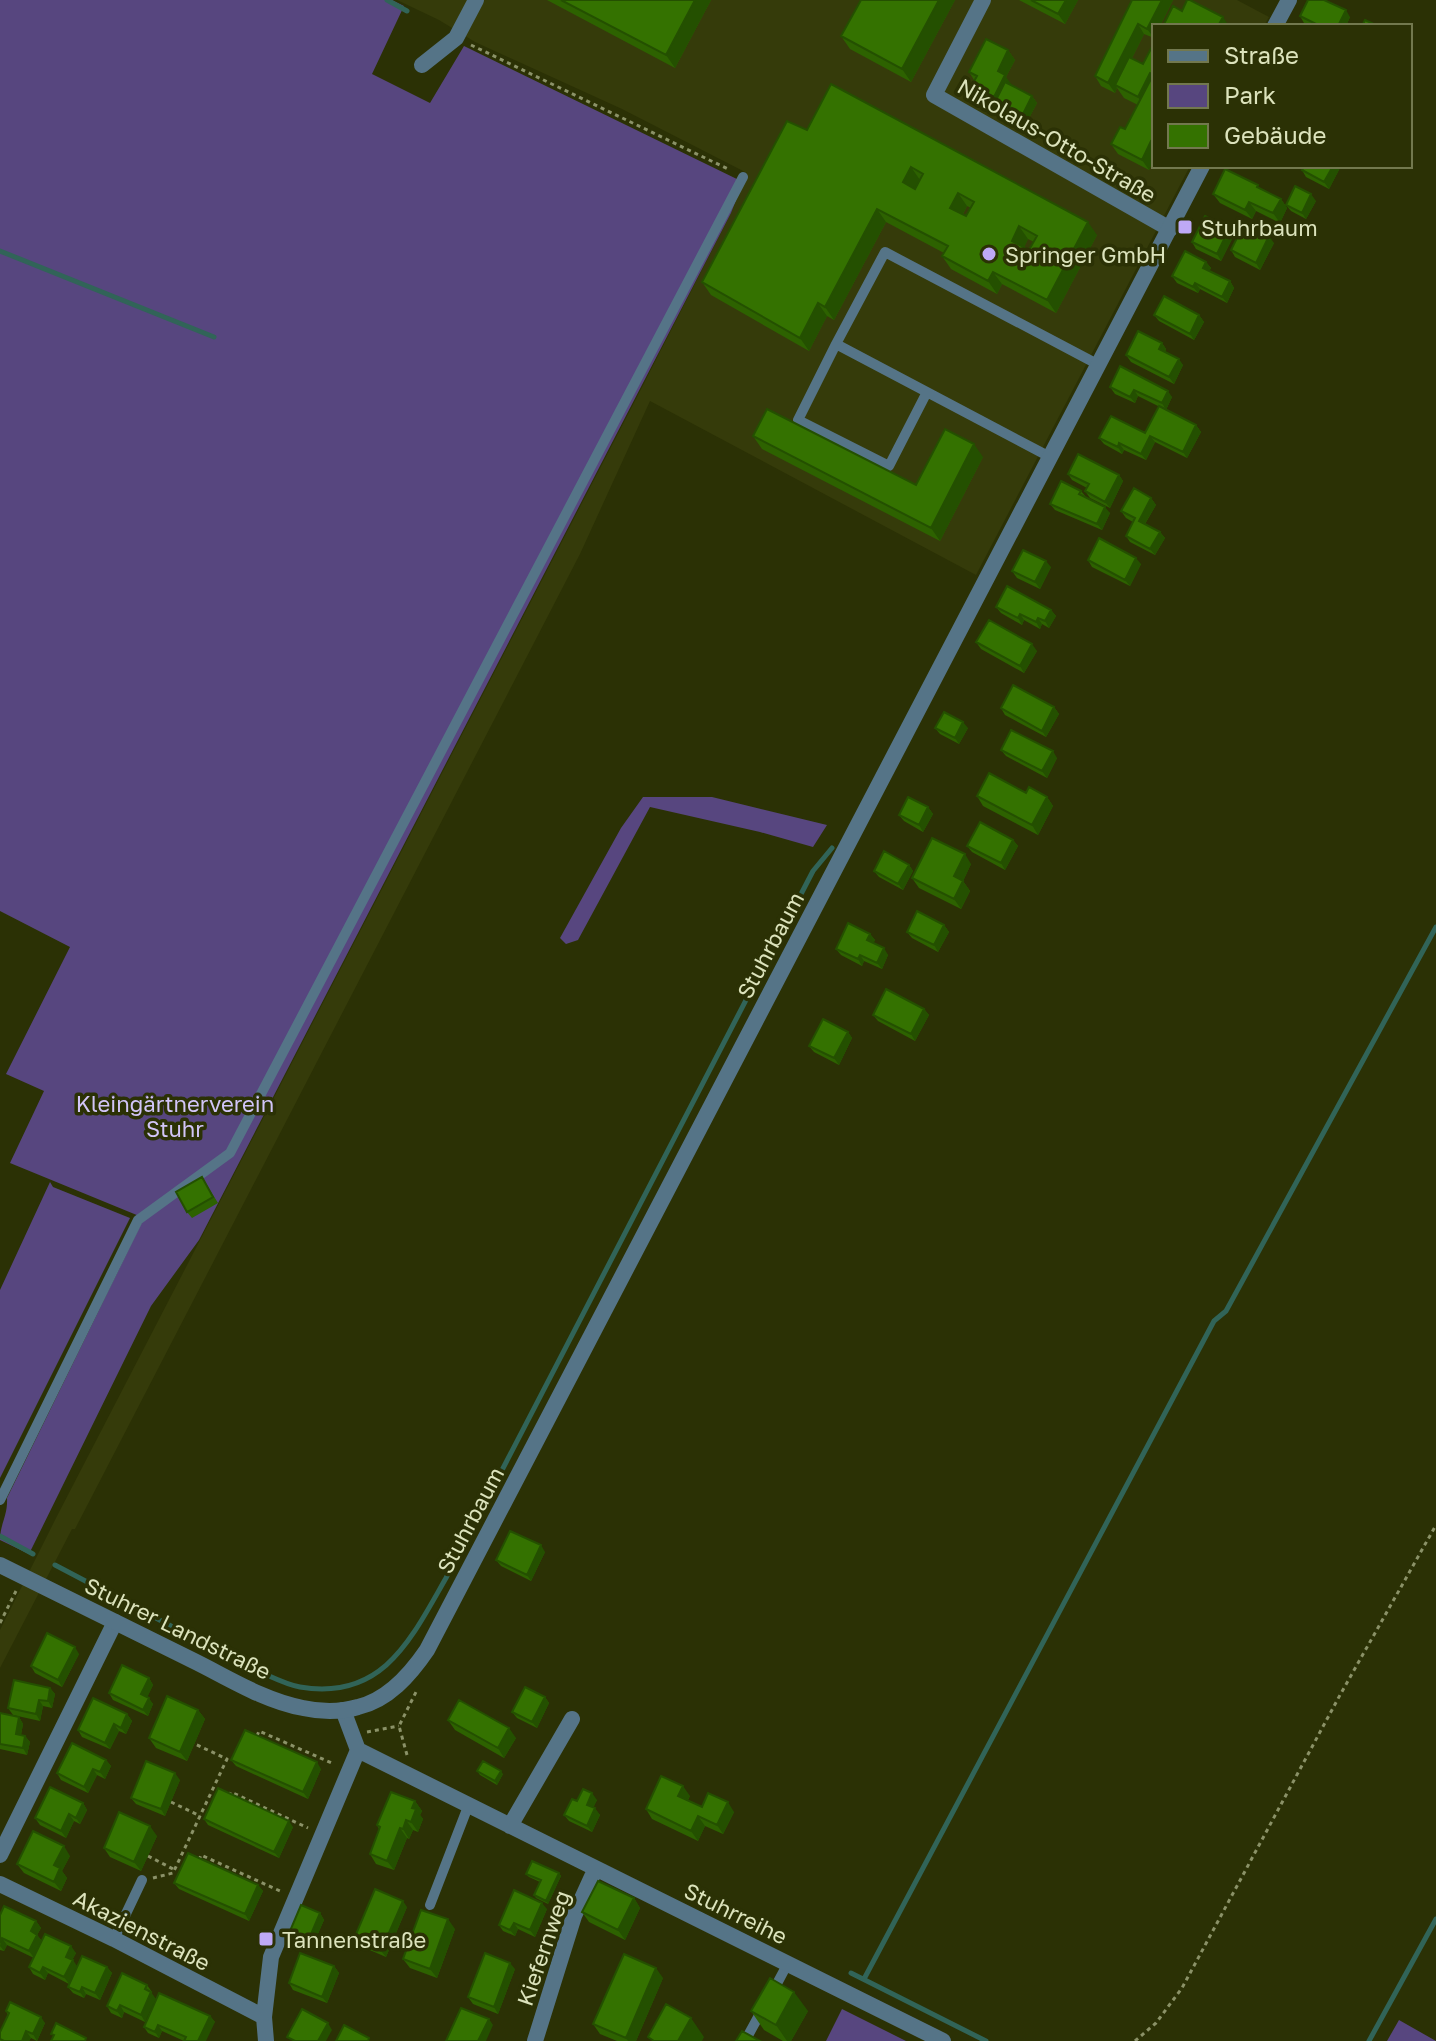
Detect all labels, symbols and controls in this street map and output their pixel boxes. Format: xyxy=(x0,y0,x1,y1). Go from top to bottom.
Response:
legend xyxy=(1152,24,1412,168)
text: Straße xyxy=(1224,40,1299,69)
street label: Nikolaus-Otto-Straße xyxy=(953,72,1161,208)
text: Park xyxy=(1224,80,1276,109)
text: Gebäude xyxy=(1224,120,1326,149)
place label: Stuhrbaum xyxy=(1201,214,1318,241)
marker: Stuhrbaum xyxy=(1176,218,1194,236)
place label: Springer GmbH xyxy=(1005,241,1166,268)
marker: Springer GmbH xyxy=(980,245,998,263)
street label: Stuhrbaum xyxy=(731,887,809,1003)
park label: Kleingärtnerverein Stuhr xyxy=(76,1090,274,1142)
street label: Stuhrbaum xyxy=(431,1462,509,1578)
street label: Stuhrer Landstraße xyxy=(81,1571,275,1685)
street label: Stuhrreihe xyxy=(680,1876,792,1950)
street label: Akazienstraße xyxy=(69,1884,215,1976)
street label: Kiefernweg xyxy=(511,1887,575,2009)
place label: Tannenstraße xyxy=(282,1926,426,1953)
marker: Tannenstraße xyxy=(257,1930,275,1948)

